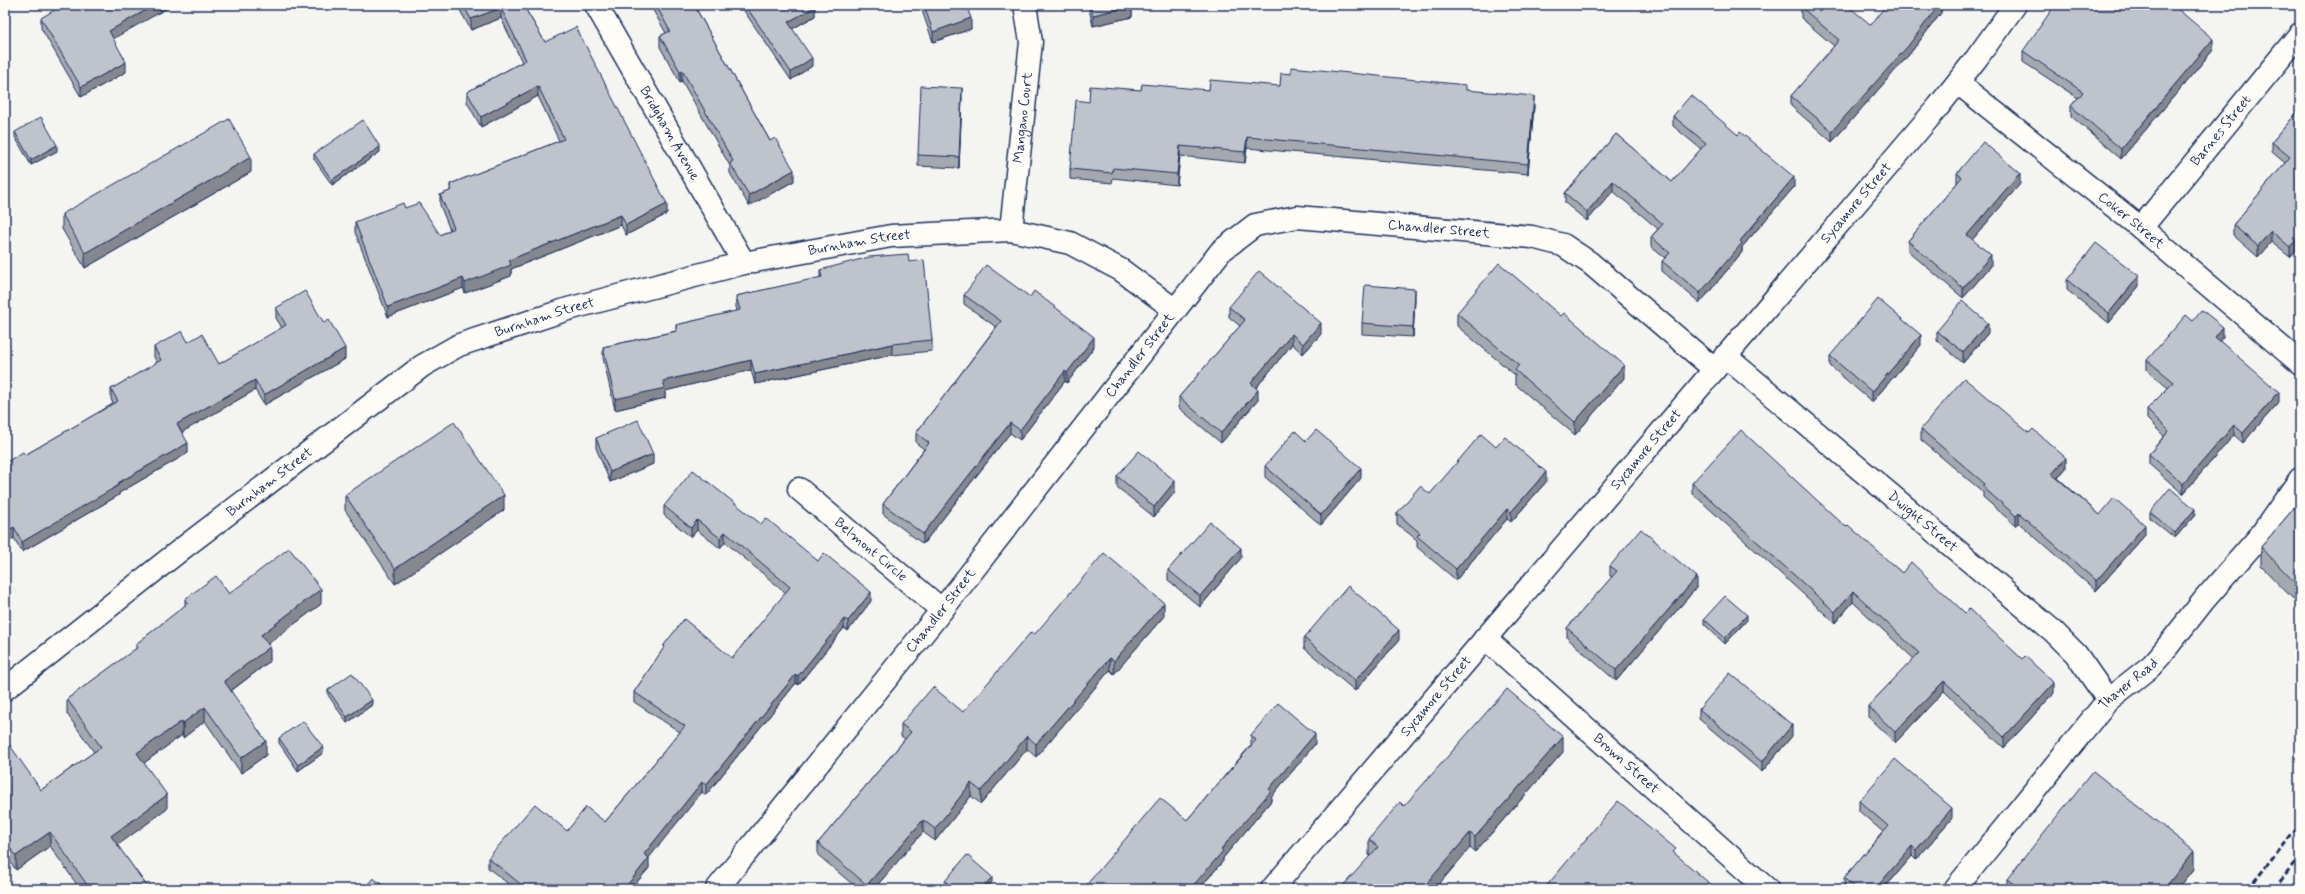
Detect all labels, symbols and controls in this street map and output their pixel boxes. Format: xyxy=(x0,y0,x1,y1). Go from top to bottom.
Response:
street label: Mangano Court xyxy=(1009,70,1037,164)
street label: Bridgham Avenue xyxy=(635,83,704,184)
street label: Barnes Street xyxy=(2187,91,2255,170)
street label: Sycamore Street xyxy=(1817,159,1896,247)
street label: Coker Street xyxy=(2094,188,2169,253)
street label: Chandler Street xyxy=(1387,216,1491,242)
street label: Burnham Street xyxy=(807,226,912,260)
street label: Burnham Street xyxy=(492,293,597,342)
street label: Chandler Street xyxy=(1101,309,1179,401)
street label: Sycamore Street xyxy=(1607,405,1686,494)
street label: Burnham Street xyxy=(223,443,317,521)
street label: Dwight Street xyxy=(1884,487,1962,556)
street label: Belmont Circle xyxy=(830,514,911,586)
street label: Chandler Street xyxy=(902,565,980,657)
street label: Sycamore Street xyxy=(1397,652,1476,741)
street label: Thayer Road xyxy=(2095,655,2162,713)
street label: Brown Street xyxy=(1589,730,1663,798)

